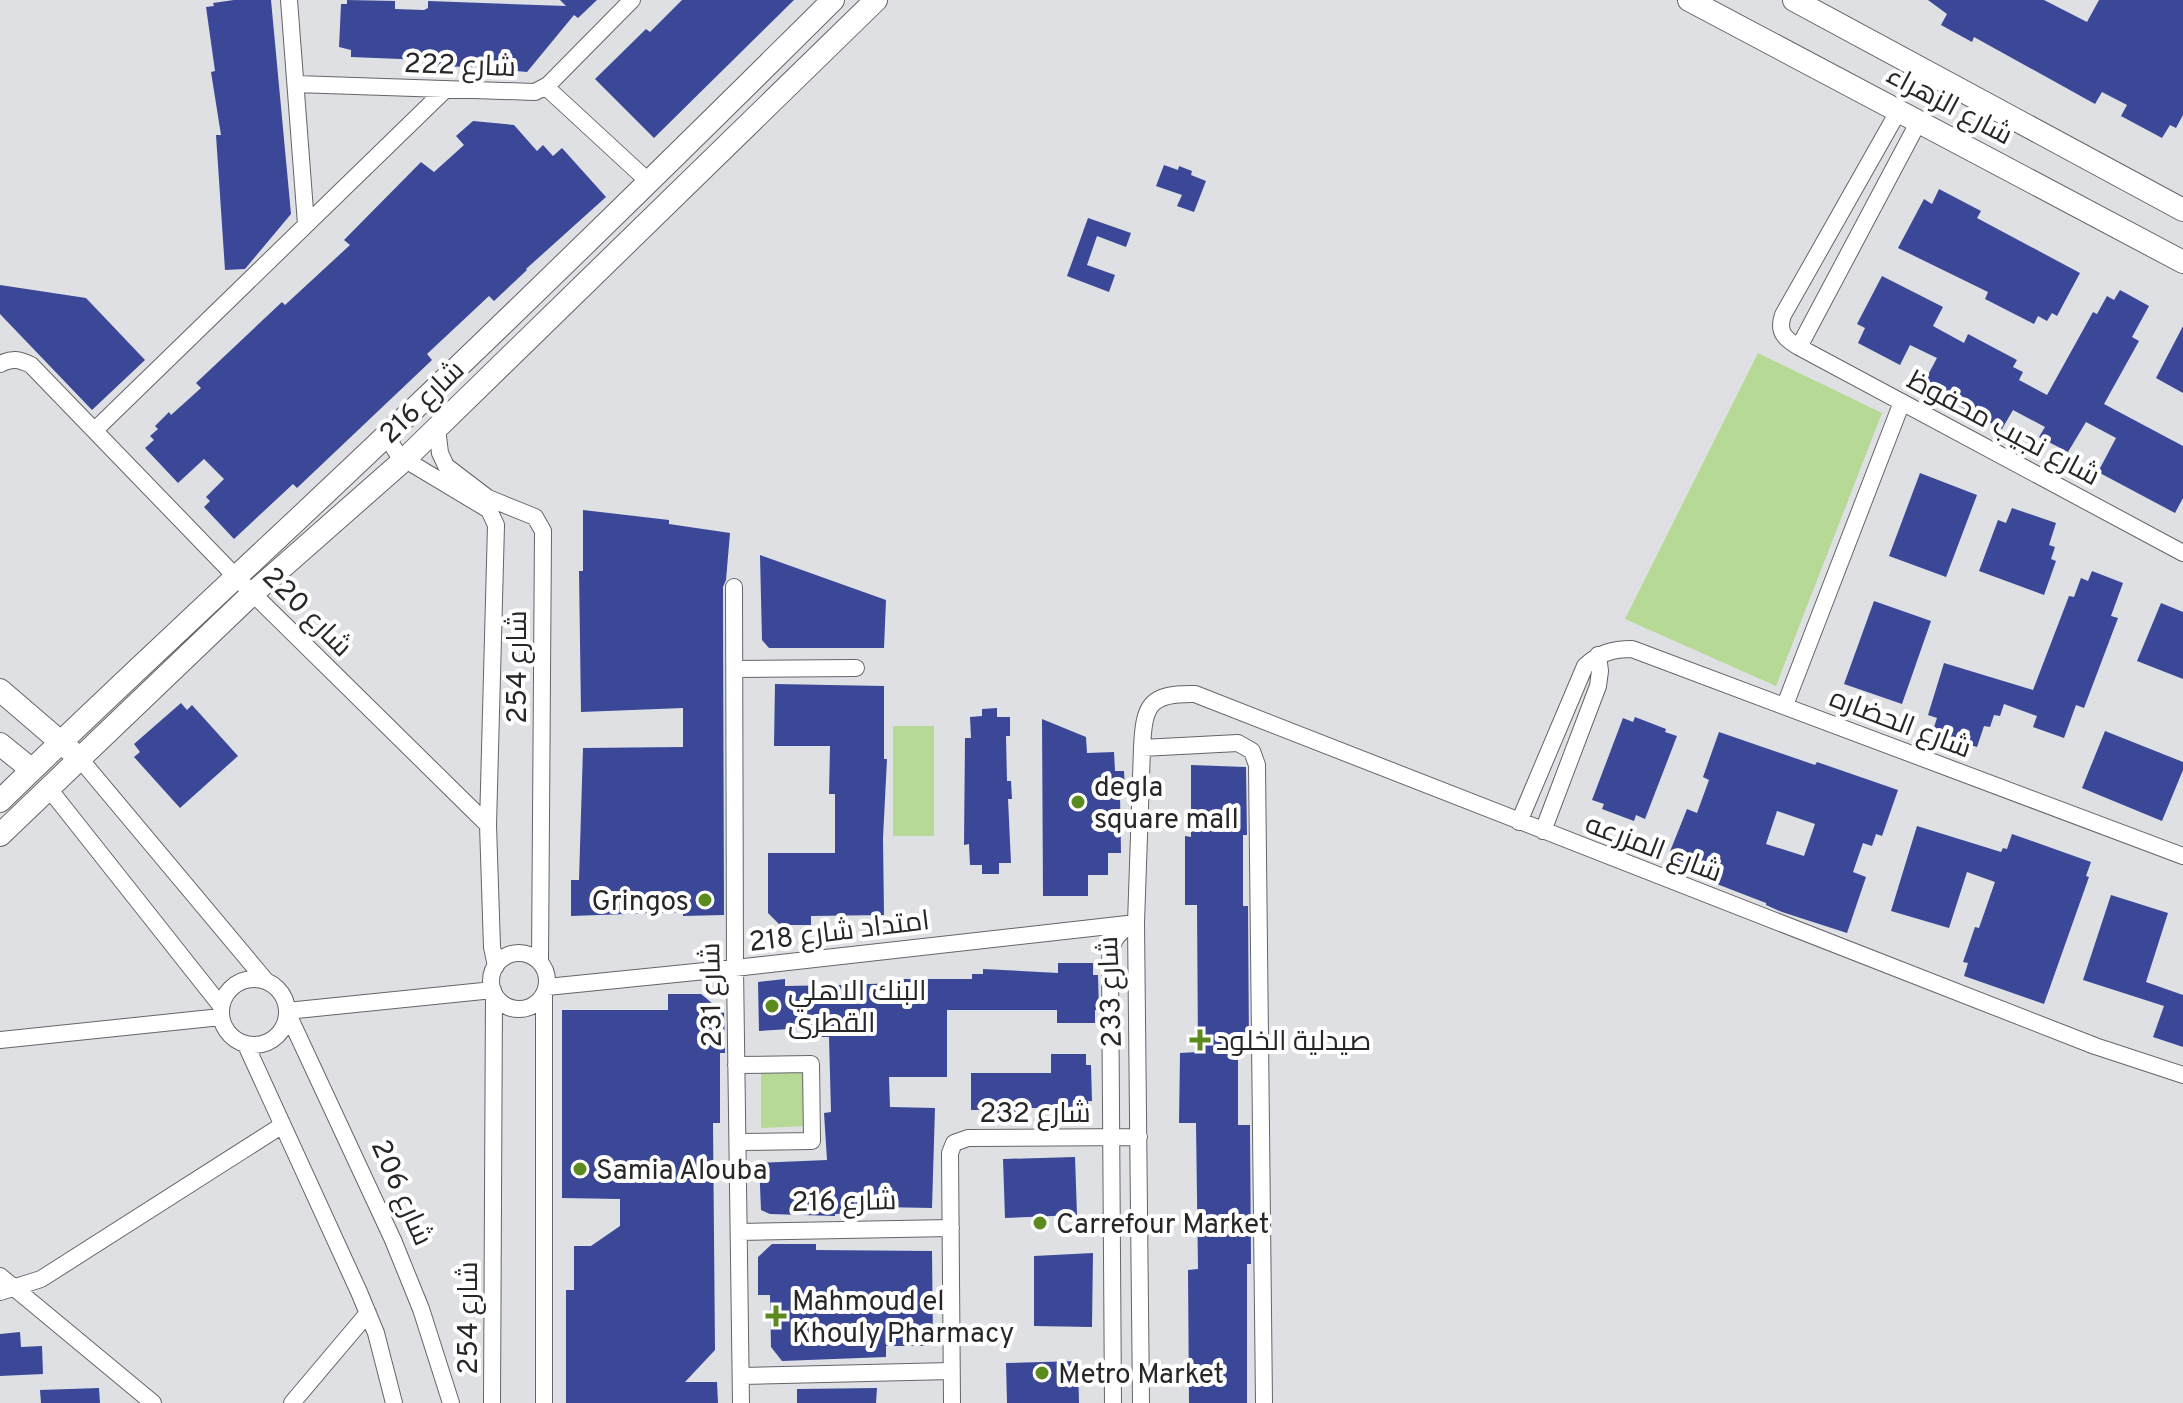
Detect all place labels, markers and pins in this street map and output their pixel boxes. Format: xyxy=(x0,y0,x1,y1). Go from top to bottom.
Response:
place label: degla square mall xyxy=(1094,771,1239,839)
marker: degla square mall xyxy=(1069,793,1087,811)
place label: Gringos xyxy=(592,885,689,921)
marker: Gringos xyxy=(696,891,714,909)
place label: البنك الاهلي القطرى xyxy=(788,975,926,1043)
marker: البنك الاهلي القطرى xyxy=(763,997,781,1015)
place label: صيدلية الخلود xyxy=(1216,1025,1371,1061)
marker: صيدلية الخلود xyxy=(1191,1031,1209,1049)
place label: Samia Alouba xyxy=(596,1154,767,1190)
marker: Samia Alouba xyxy=(571,1160,589,1178)
place label: Carrefour Market xyxy=(1056,1208,1269,1244)
marker: Carrefour Market xyxy=(1031,1214,1049,1232)
place label: Mahmoud el Khouly Pharmacy xyxy=(792,1285,1014,1353)
marker: Mahmoud el Khouly Pharmacy xyxy=(767,1307,785,1325)
place label: Metro Market xyxy=(1058,1358,1224,1394)
marker: Metro Market xyxy=(1033,1364,1051,1382)

